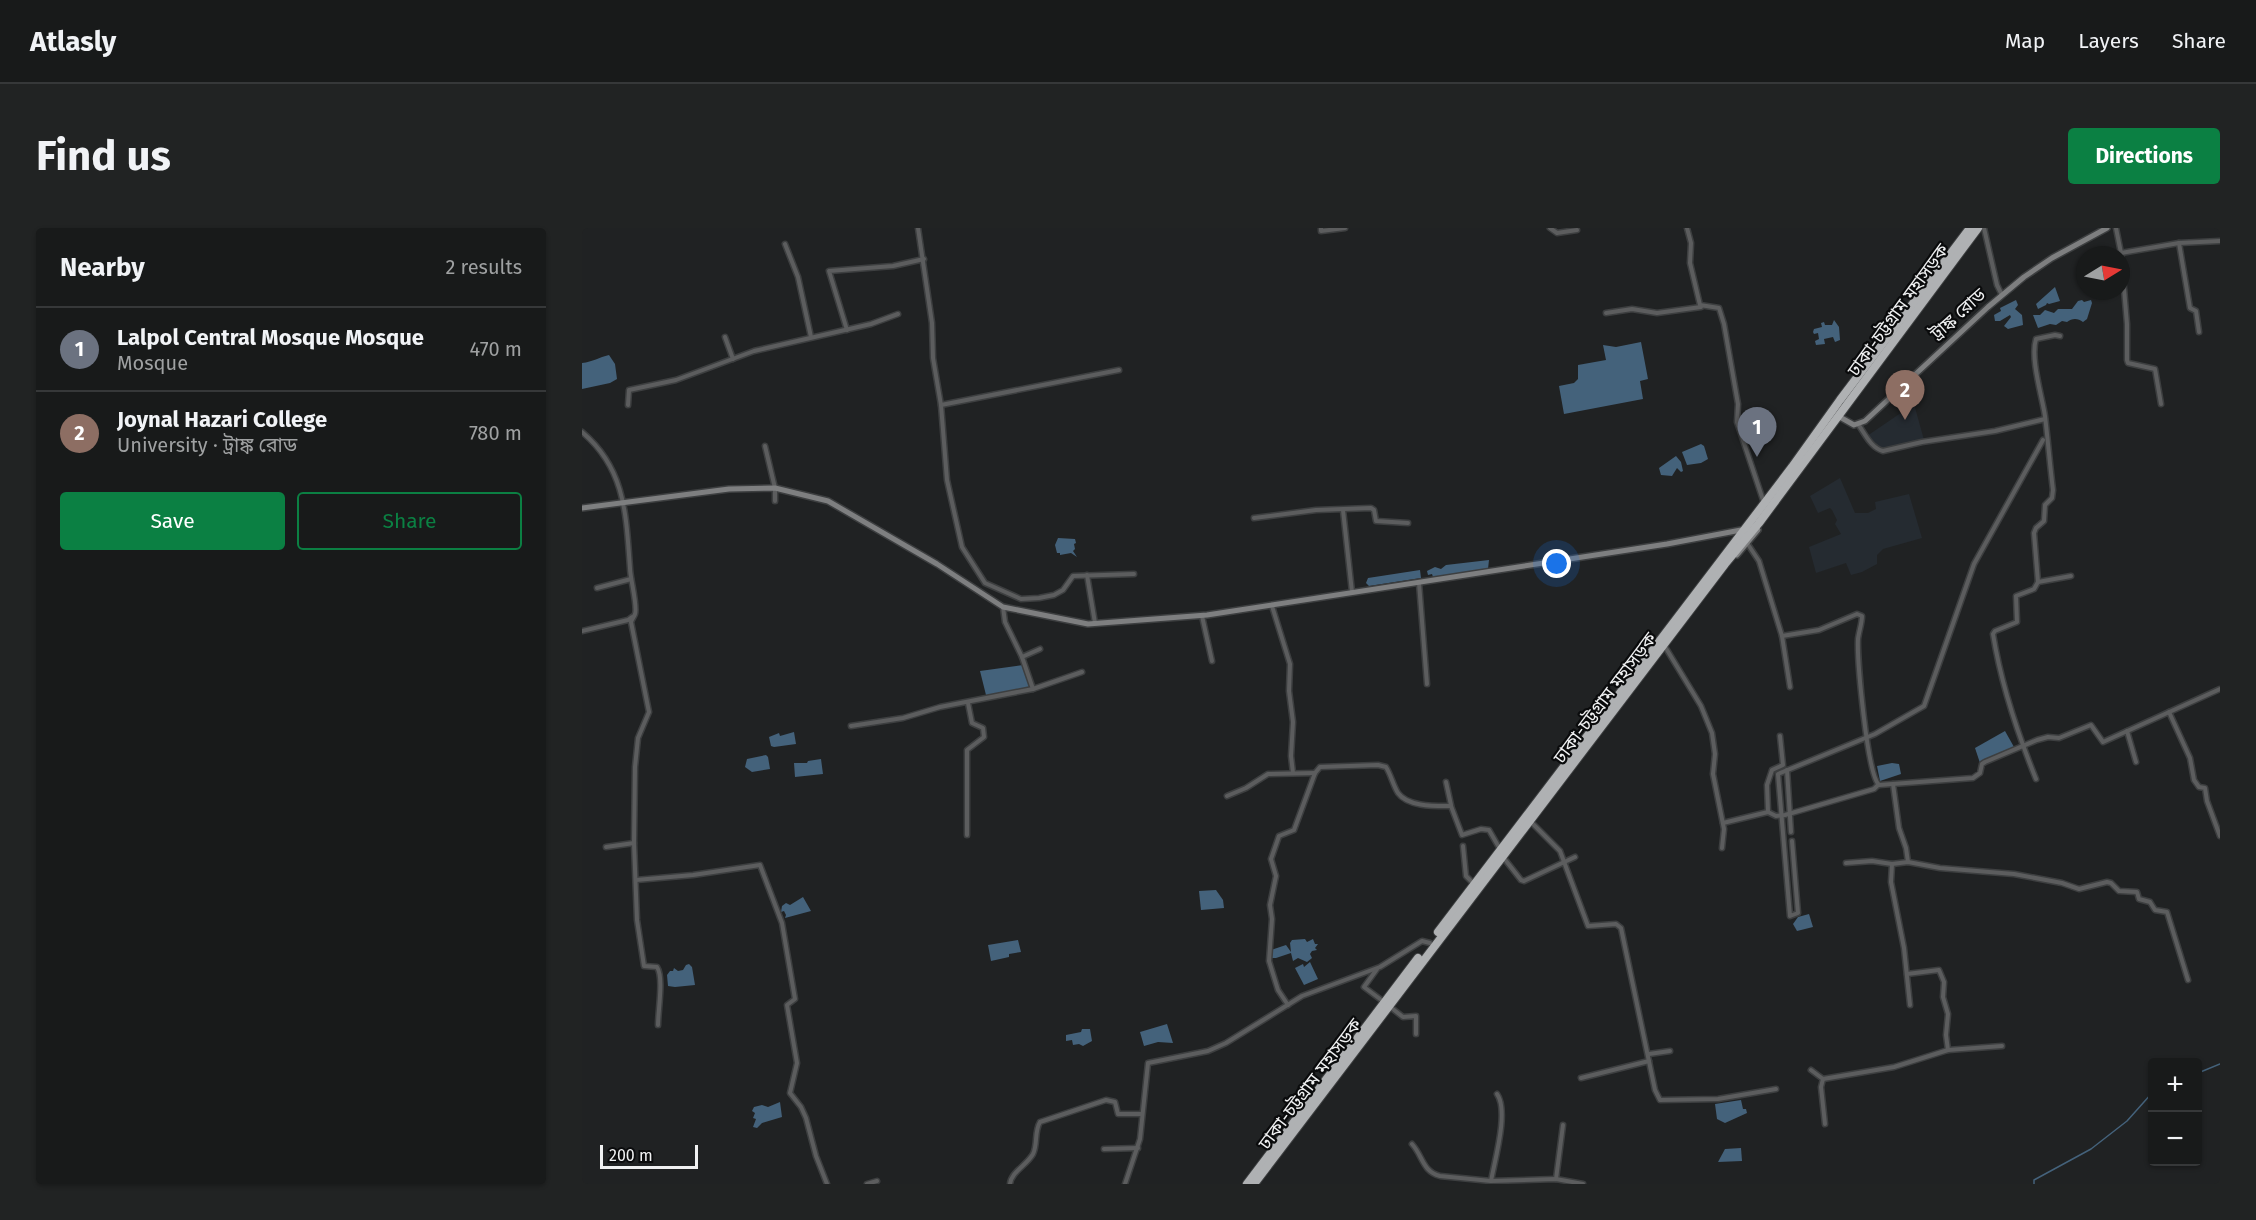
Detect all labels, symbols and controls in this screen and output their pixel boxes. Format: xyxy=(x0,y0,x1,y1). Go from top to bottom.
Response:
text: Atlasly xyxy=(30,25,116,58)
text: Map xyxy=(2005,28,2045,54)
text: Layers xyxy=(2078,28,2139,54)
text: Share xyxy=(2172,28,2226,54)
button: Directions xyxy=(2068,128,2220,184)
text: Find us xyxy=(36,131,171,181)
street label: ঢাকা-চট্টগ্রাম মহাসড়ক xyxy=(1842,239,1954,381)
north arrow xyxy=(2076,246,2130,300)
text: Nearby xyxy=(60,252,145,283)
text: 2 results xyxy=(445,255,522,279)
street label: ট্রাঙ্ক রোড xyxy=(1925,283,1990,345)
text: Lalpol Central Mosque Mosque xyxy=(117,324,424,351)
text: 1 xyxy=(75,337,84,361)
text: 470 m xyxy=(470,337,522,361)
text: Mosque xyxy=(117,351,188,375)
pin: 2 xyxy=(1886,370,1924,420)
text: Joynal Hazari College xyxy=(117,406,327,433)
pin: 1 xyxy=(1738,408,1776,457)
text: 2 xyxy=(74,421,85,445)
text: 780 m xyxy=(469,421,522,445)
text: University · ট্রাঙ্ক রোড xyxy=(117,433,297,457)
button: Save xyxy=(60,492,285,550)
button: Share xyxy=(297,492,522,550)
your location xyxy=(1542,549,1571,578)
street label: ঢাকা-চট্টগ্রাম মহাসড়ক xyxy=(1548,628,1662,769)
street label: ঢাকা-চট্টগ্রাম মহাসড়ক xyxy=(1253,1014,1367,1155)
map controls xyxy=(2148,1058,2202,1166)
button: + xyxy=(2148,1058,2202,1112)
button: − xyxy=(2148,1112,2202,1166)
scale bar xyxy=(600,1142,698,1170)
text: 200 m xyxy=(609,1146,653,1165)

